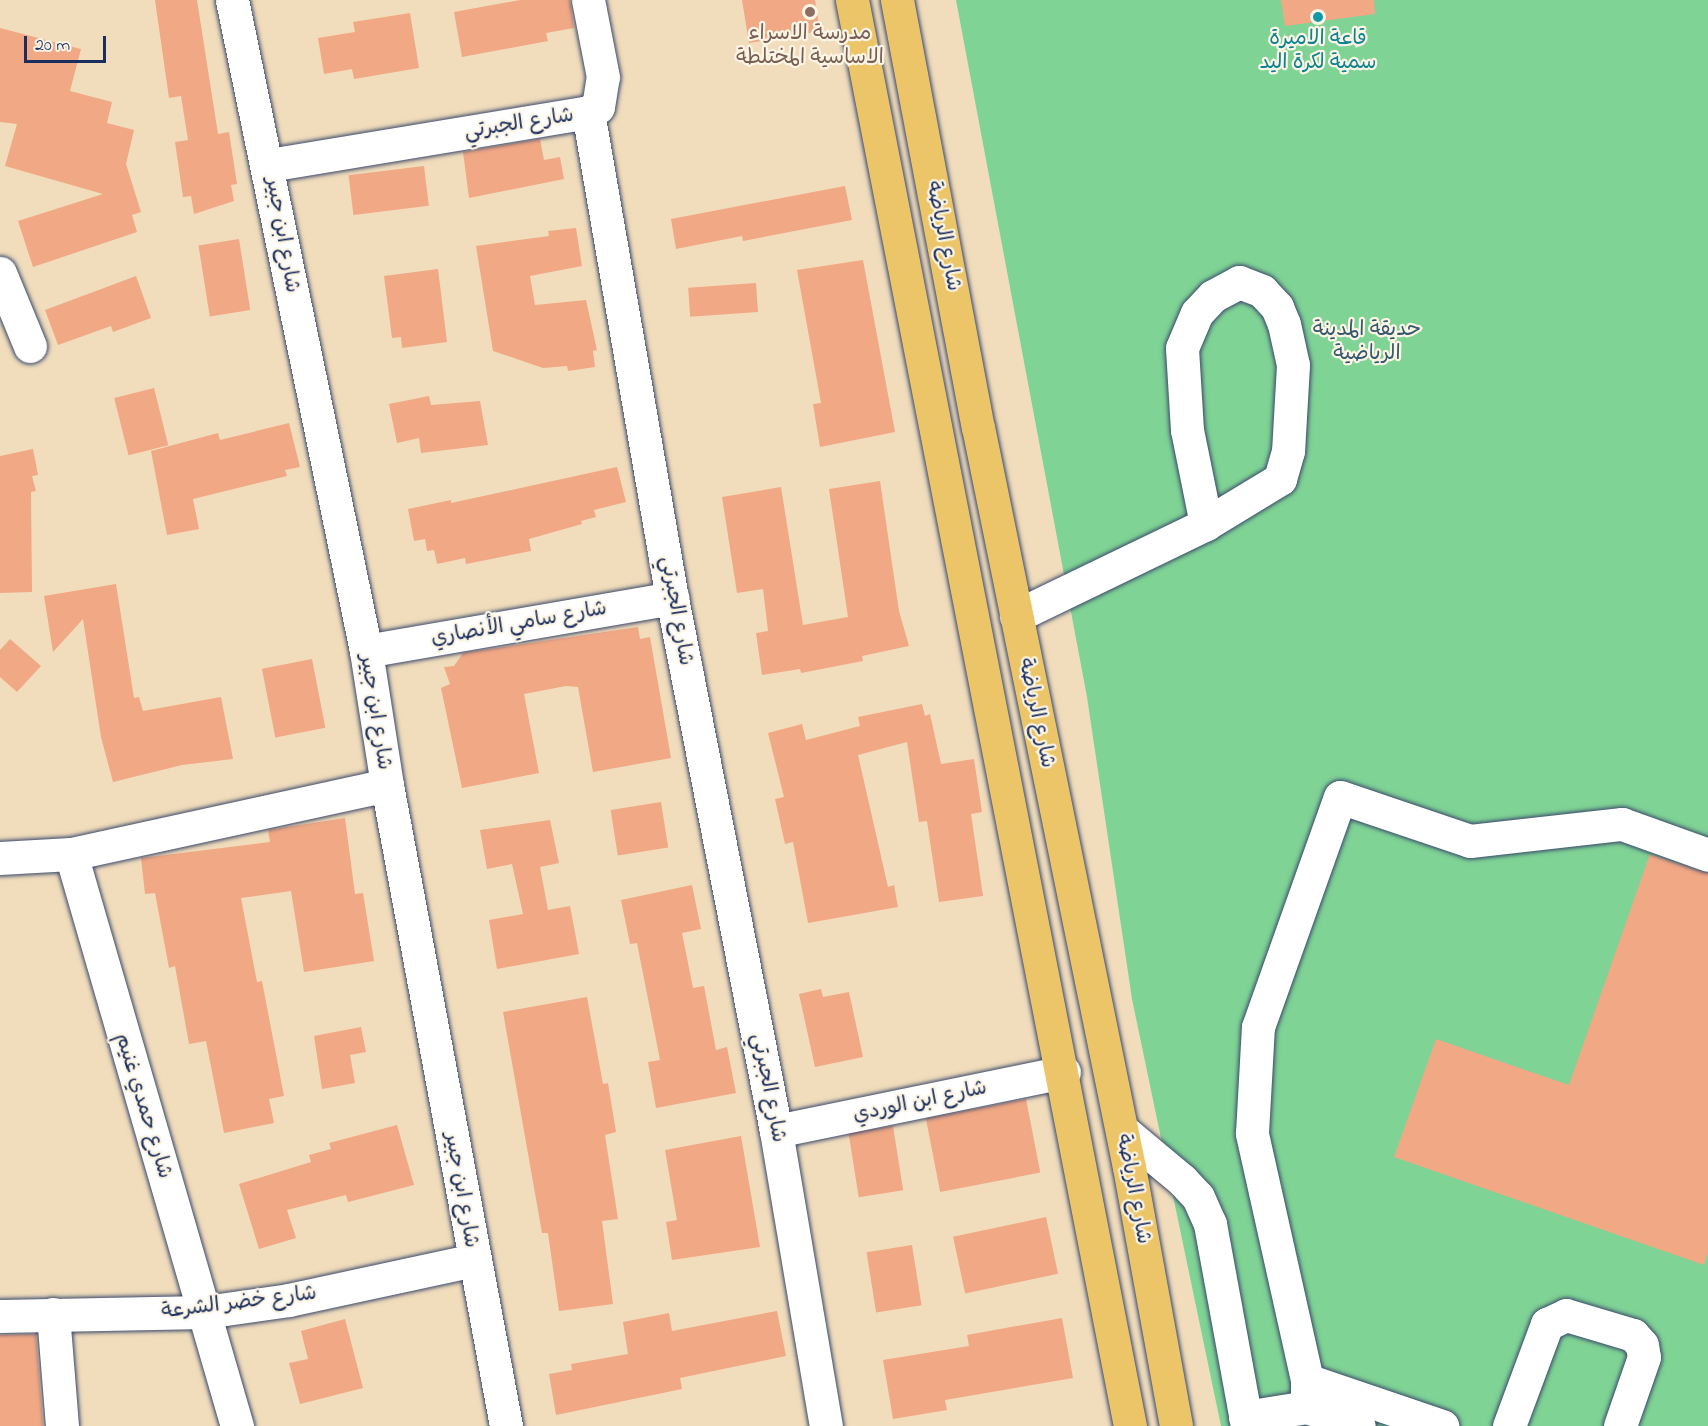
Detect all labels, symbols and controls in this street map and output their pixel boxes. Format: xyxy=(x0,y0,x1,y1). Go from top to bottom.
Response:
marker: مدرسة الاسراء الاساسية المختلطة xyxy=(803,5,817,19)
marker: قاعة الاميرة سمية لكرة اليد xyxy=(1311,10,1325,24)
place label: مدرسة الاسراء الاساسية المختلطة xyxy=(736,21,884,71)
scale bar xyxy=(27,24,110,62)
place label: قاعة الاميرة سمية لكرة اليد xyxy=(1259,26,1377,76)
text: 20 m xyxy=(35,33,70,59)
street label: شارع الجبرتي xyxy=(462,103,576,145)
street label: شارع ابن جبير xyxy=(259,175,305,295)
street label: شارع الرياضة xyxy=(920,179,966,293)
park label: حديقة المدينة الرياضية xyxy=(1313,317,1421,367)
street label: شارع الجبرتي xyxy=(654,554,698,668)
street label: شارع سامي الأنصاري xyxy=(429,596,609,652)
street label: شارع ابن جبير xyxy=(353,652,397,772)
street label: شارع الرياضة xyxy=(1012,656,1060,770)
street label: شارع حمدي غنيم xyxy=(109,1030,177,1182)
street label: شارع الجبرتي xyxy=(745,1031,791,1145)
street label: شارع ابن الوردي xyxy=(851,1076,989,1128)
street label: شارع ابن جبير xyxy=(438,1130,484,1250)
street label: شارع الرياضة xyxy=(1110,1132,1156,1246)
street label: شارع خضر الشرعة xyxy=(160,1281,318,1325)

